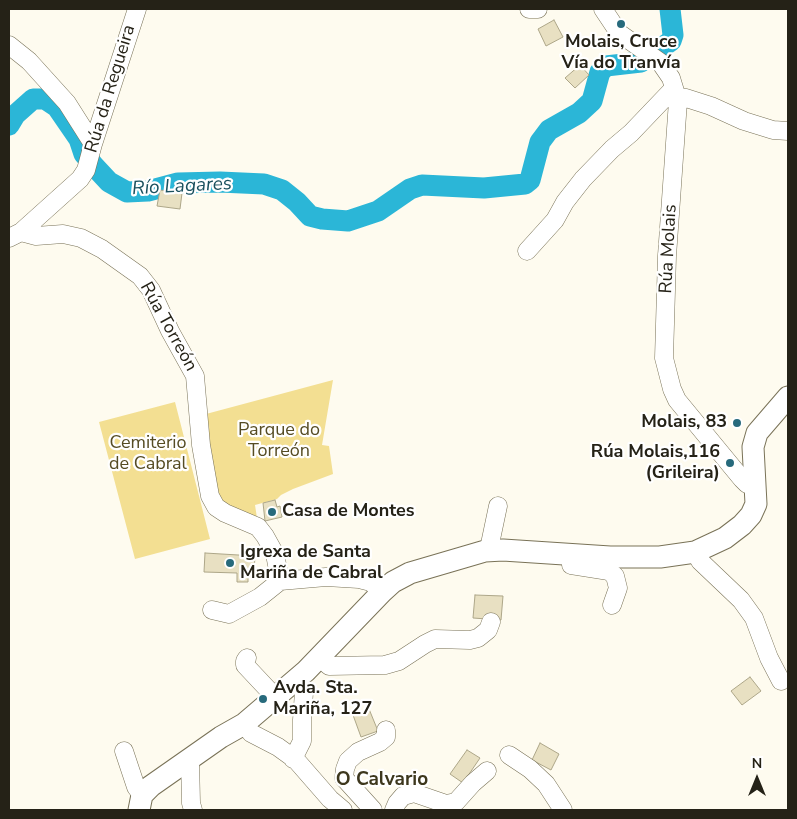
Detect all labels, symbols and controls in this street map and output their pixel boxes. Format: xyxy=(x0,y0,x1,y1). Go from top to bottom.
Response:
marker: Molais, Cruce Vía do Tranvía xyxy=(615,18,627,30)
street label: Rúa da Regueira xyxy=(81,22,141,156)
place label: Molais, Cruce Vía do Tranvía xyxy=(561,32,681,74)
water label: Río Lagares xyxy=(131,173,233,201)
street label: Rúa Molais xyxy=(656,204,682,294)
street label: Rúa Torreón xyxy=(135,279,201,375)
place label: Molais, 83 xyxy=(641,412,727,434)
marker: Molais, 83 xyxy=(731,417,743,429)
park label: Parque do Torreón xyxy=(238,420,320,462)
park label: Cemiterio de Cabral xyxy=(109,433,187,476)
place label: Rúa Molais,116 (Grileira) xyxy=(591,442,720,484)
marker: Rúa Molais,116 (Grileira) xyxy=(724,457,736,469)
place label: Casa de Montes xyxy=(282,501,415,523)
marker: Casa de Montes xyxy=(266,506,278,518)
place label: Igrexa de Santa Mariña de Cabral xyxy=(240,542,383,584)
marker: Igrexa de Santa Mariña de Cabral xyxy=(224,557,236,569)
place label: Avda. Sta. Mariña, 127 xyxy=(273,678,372,721)
marker: Avda. Sta. Mariña, 127 xyxy=(257,693,269,705)
north arrow xyxy=(732,754,782,804)
text: N xyxy=(752,754,762,773)
district label: O Calvario xyxy=(336,769,428,791)

